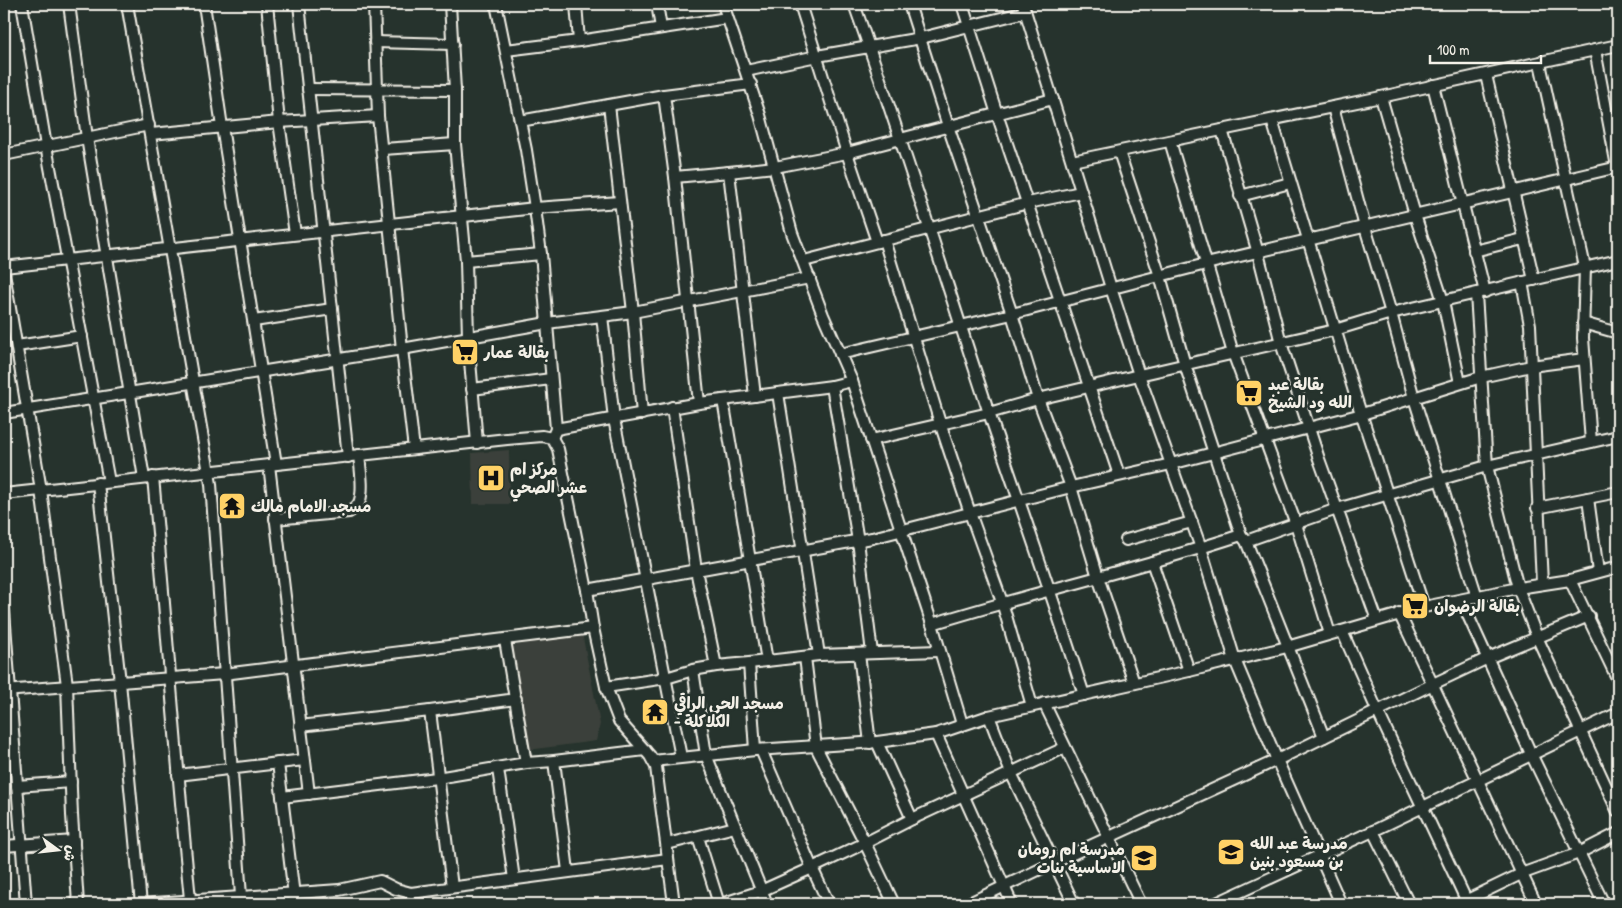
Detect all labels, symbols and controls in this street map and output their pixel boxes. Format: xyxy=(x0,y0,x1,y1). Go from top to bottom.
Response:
scale bar xyxy=(1430,32,1541,64)
text: 100 m xyxy=(1437,39,1470,60)
supermarket icon: بقالة عمار xyxy=(450,337,480,367)
place label: بقالة عمار xyxy=(483,341,549,363)
place label: بقالة عبد الله ود الشيخ xyxy=(1268,373,1352,413)
supermarket icon: بقالة عبد الله ود الشيخ xyxy=(1234,378,1264,408)
place label: مركز ام عشر الصحي xyxy=(510,458,587,502)
hospital icon: مركز ام عشر الصحي xyxy=(476,463,506,493)
temple icon: مسجد الامام مالك xyxy=(217,491,247,521)
place label: مسجد الامام مالك xyxy=(251,495,371,519)
supermarket icon: بقالة الرضوان xyxy=(1400,591,1430,621)
place label: بقالة الرضوان xyxy=(1434,595,1520,617)
place label: مسجد الحي الراقي - الكلاكلة xyxy=(674,692,784,732)
temple icon: مسجد الحي الراقي - الكلاكلة xyxy=(640,697,670,727)
north arrow xyxy=(32,826,82,876)
place label: مدرسة عبد الله بن مسعود بنين xyxy=(1250,832,1348,873)
school or university icon: مدرسة عبد الله بن مسعود بنين xyxy=(1216,837,1246,867)
place label: مدرسة ام رومان الاساسية بنات xyxy=(1018,838,1125,878)
school or university icon: مدرسة ام رومان الاساسية بنات xyxy=(1129,843,1159,873)
text: ش xyxy=(60,844,82,863)

